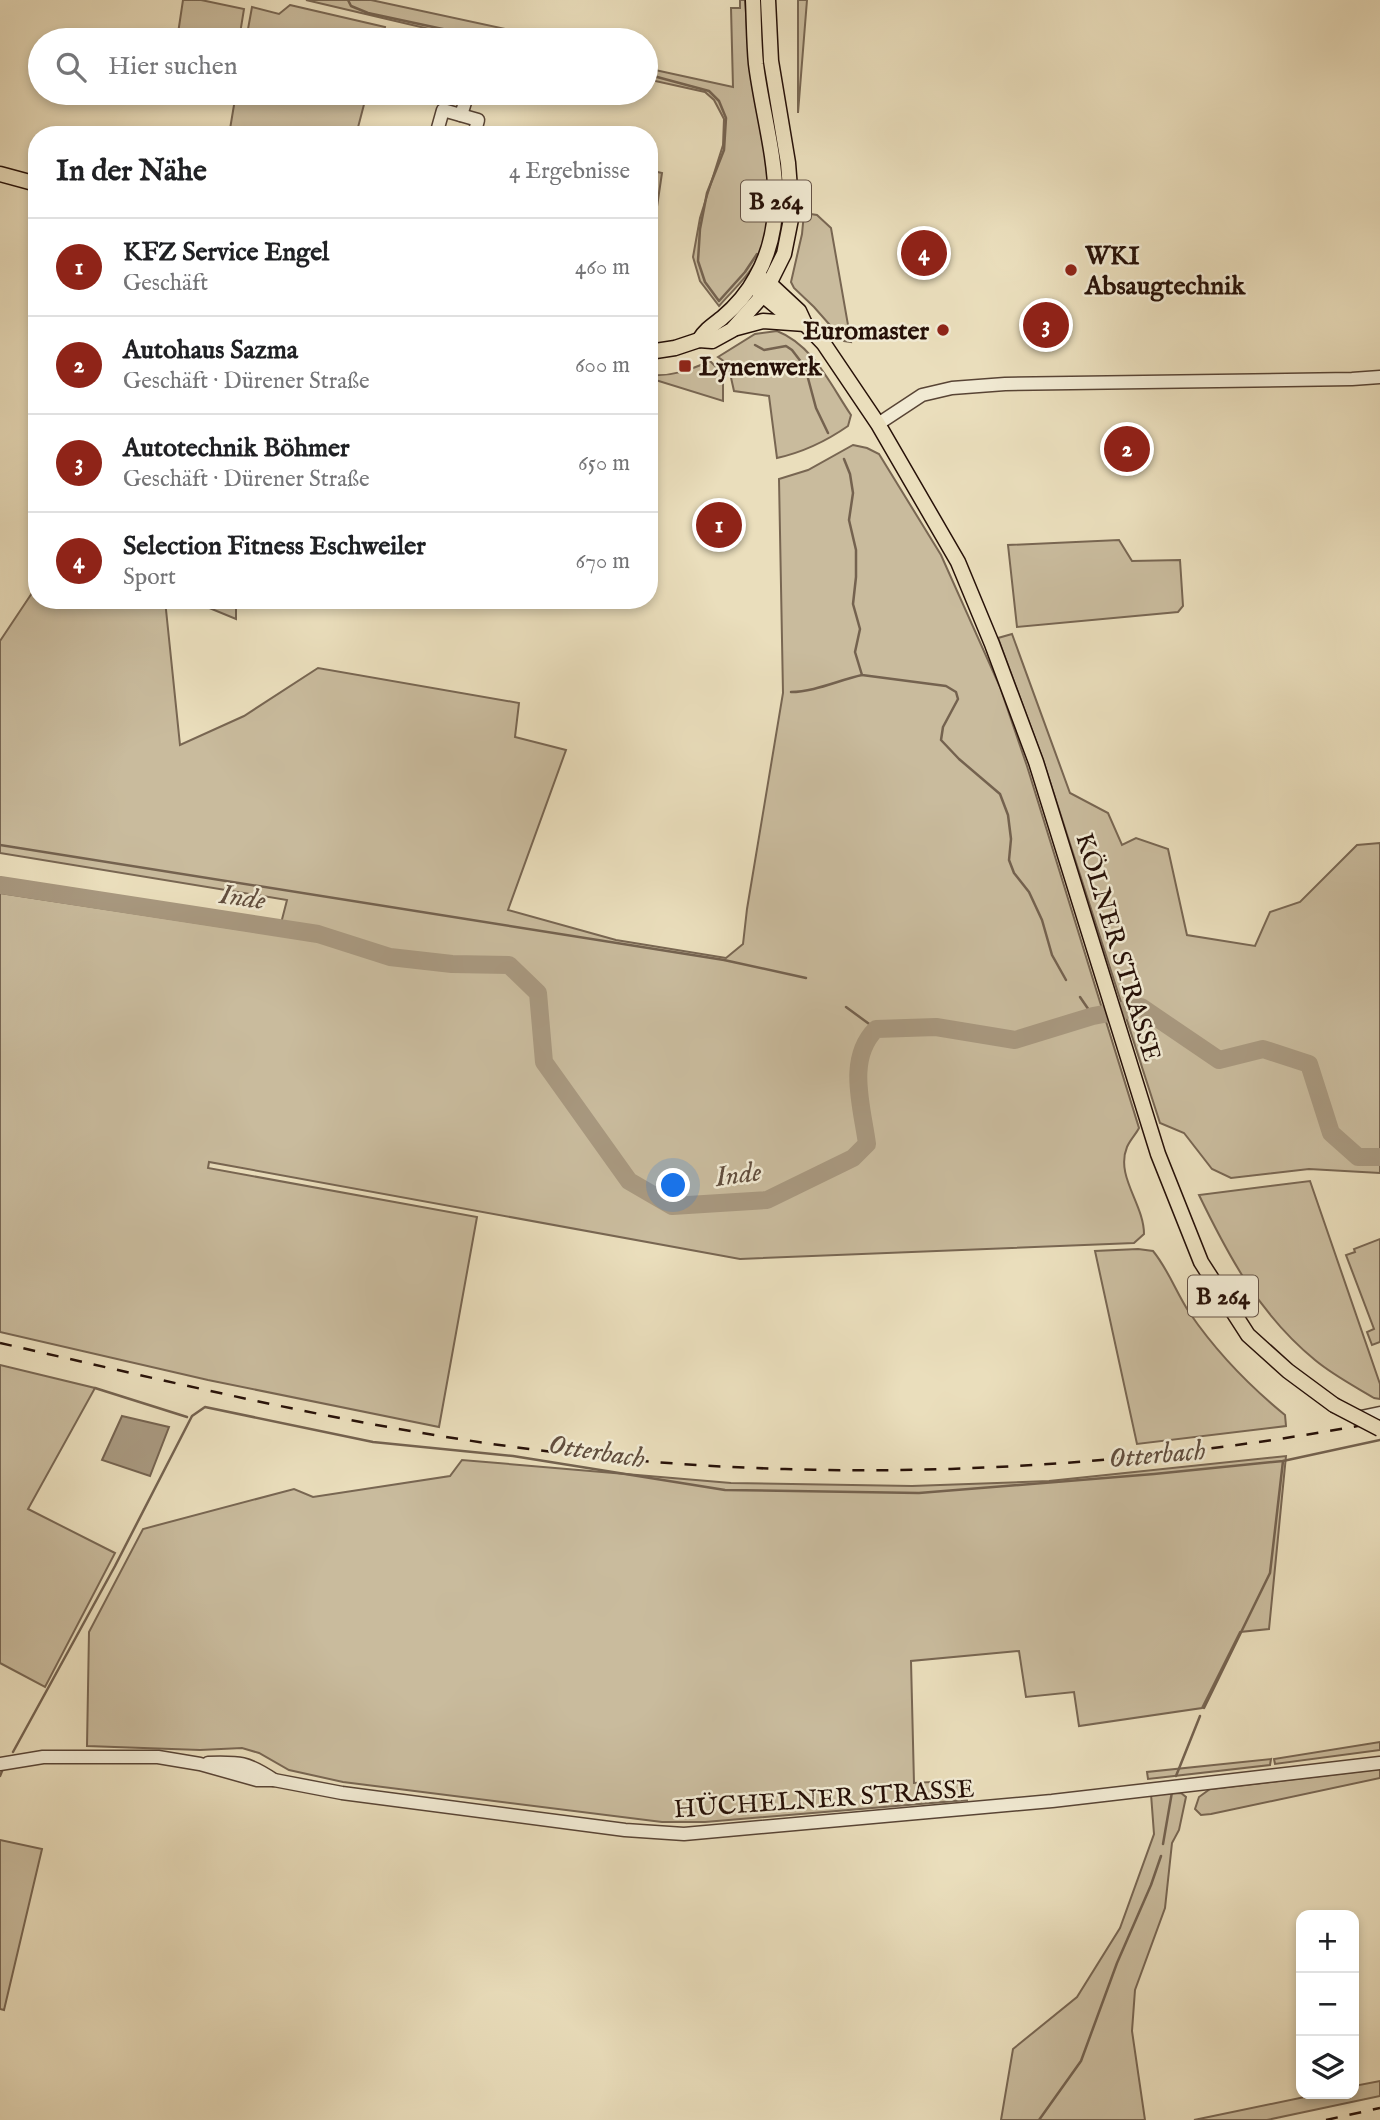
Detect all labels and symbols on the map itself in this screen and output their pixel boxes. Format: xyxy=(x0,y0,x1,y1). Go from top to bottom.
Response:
road number: B 264 xyxy=(741,181,811,222)
pin: 4 xyxy=(901,227,947,279)
place label: WKI Absaugtechnik xyxy=(1084,240,1246,303)
marker: WKI Absaugtechnik xyxy=(1063,262,1079,278)
pin: 3 xyxy=(1023,299,1069,351)
place label: Euromaster xyxy=(803,315,929,348)
marker: Euromaster xyxy=(935,322,951,338)
place label: Lynenwerk xyxy=(699,351,822,384)
marker: Lynenwerk xyxy=(677,358,693,374)
pin: 2 xyxy=(1104,423,1150,475)
pin: 1 xyxy=(696,499,742,551)
street label: KÖLNER STRASSE xyxy=(1067,829,1168,1066)
water label: Inde xyxy=(216,877,269,919)
water label: Inde xyxy=(712,1155,764,1196)
your location xyxy=(656,1168,690,1202)
road number: B 264 xyxy=(1188,1276,1258,1316)
water label: Otterbach xyxy=(546,1428,647,1477)
water label: Otterbach xyxy=(1107,1434,1207,1477)
street label: HÜCHELNER STRASSE xyxy=(673,1773,976,1826)

